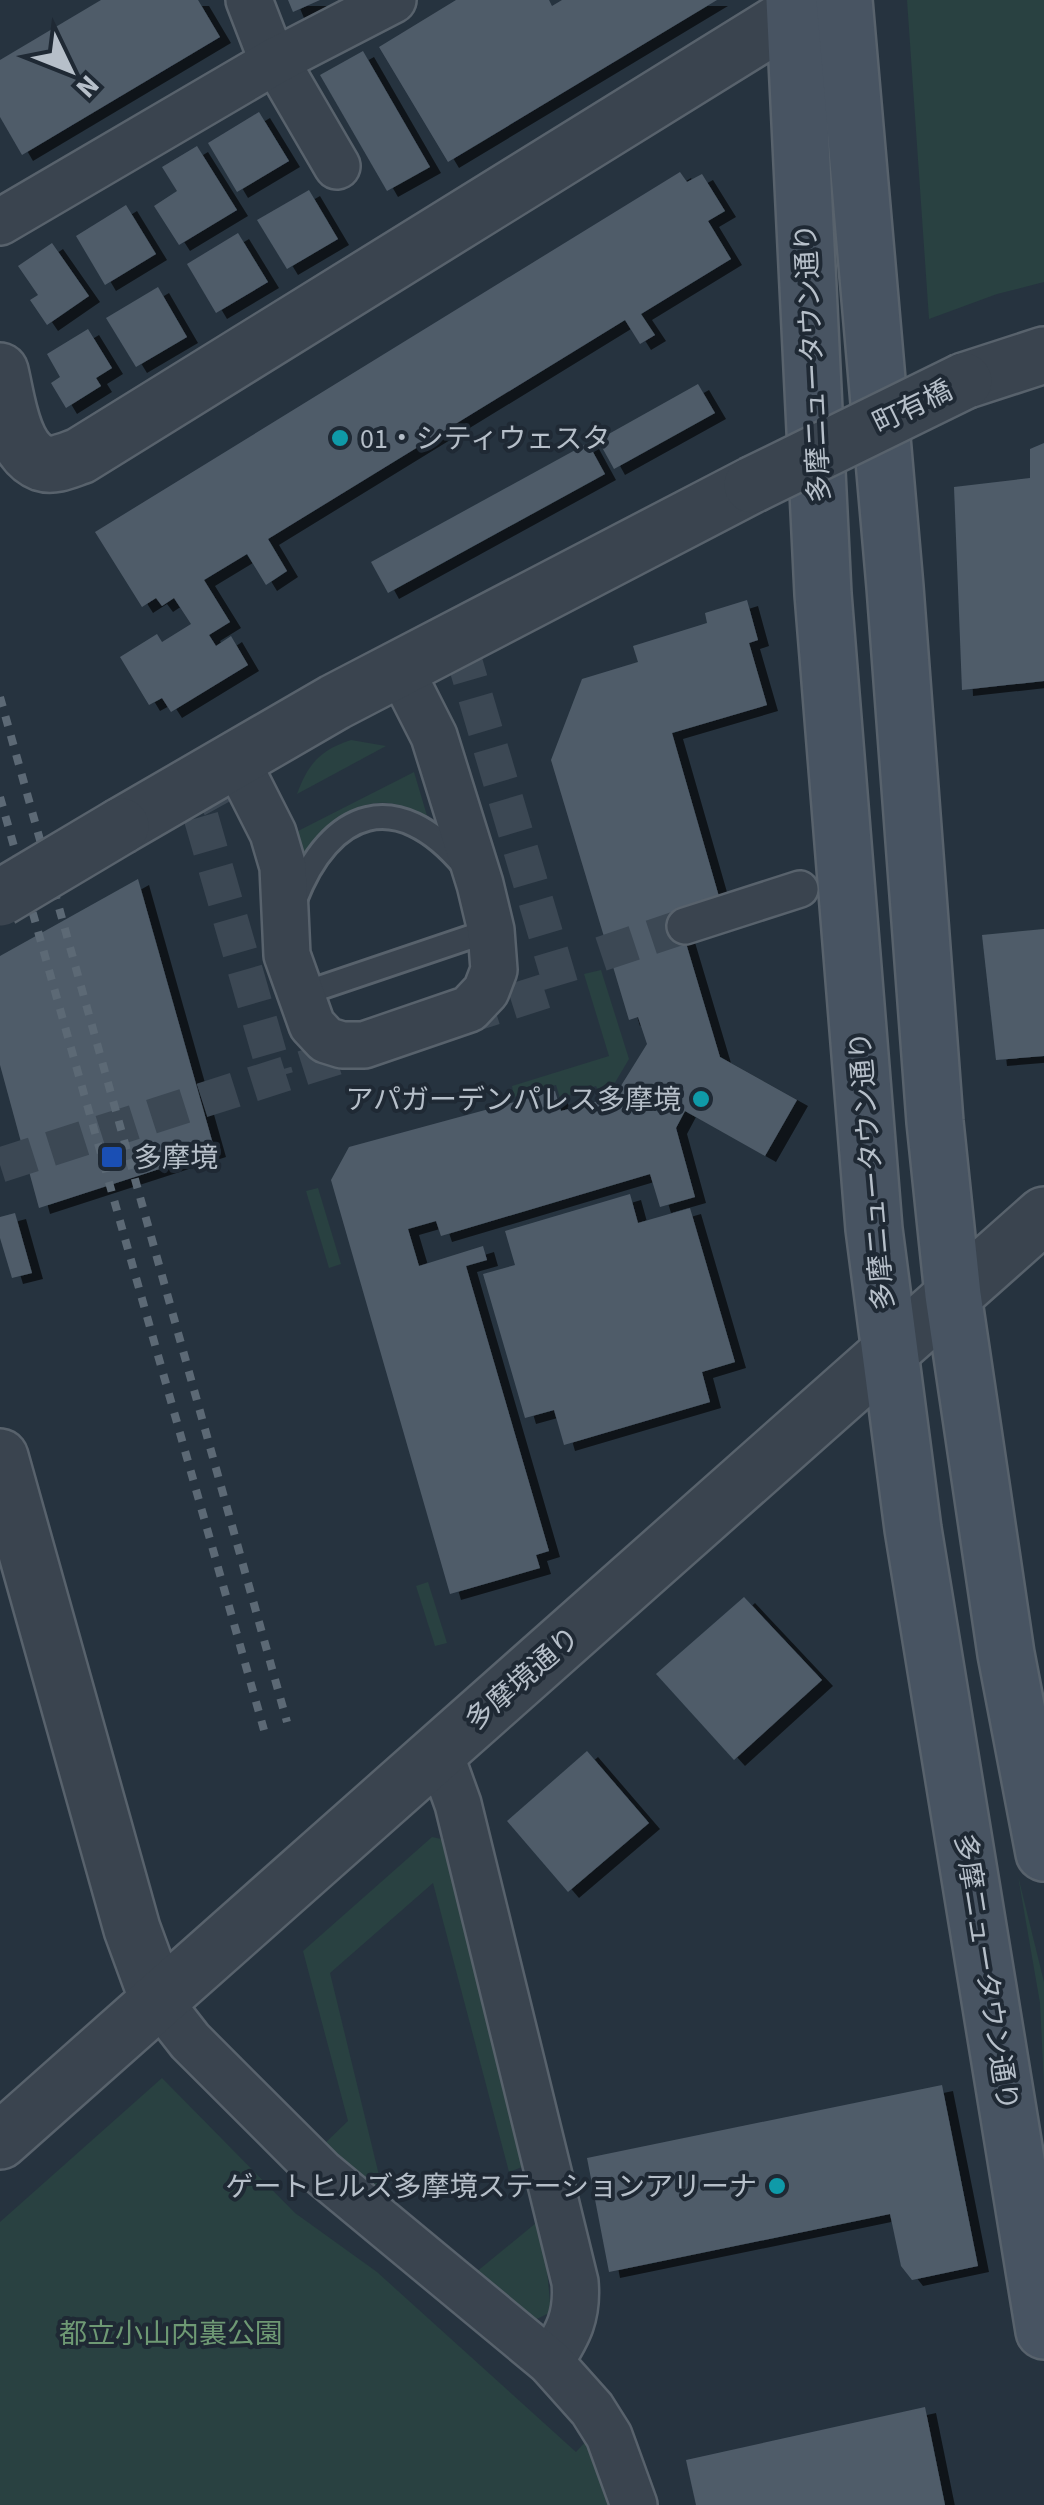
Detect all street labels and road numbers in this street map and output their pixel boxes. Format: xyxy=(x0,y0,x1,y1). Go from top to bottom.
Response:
street label: 多摩ニュータウン通り xyxy=(786,222,840,504)
street label: 町有橋 xyxy=(866,371,959,443)
street label: 多摩ニュータウン通り xyxy=(840,1030,904,1312)
street label: 多摩境通り xyxy=(457,1618,589,1740)
street label: 多摩ニュータウン通り xyxy=(944,1831,1028,2114)

